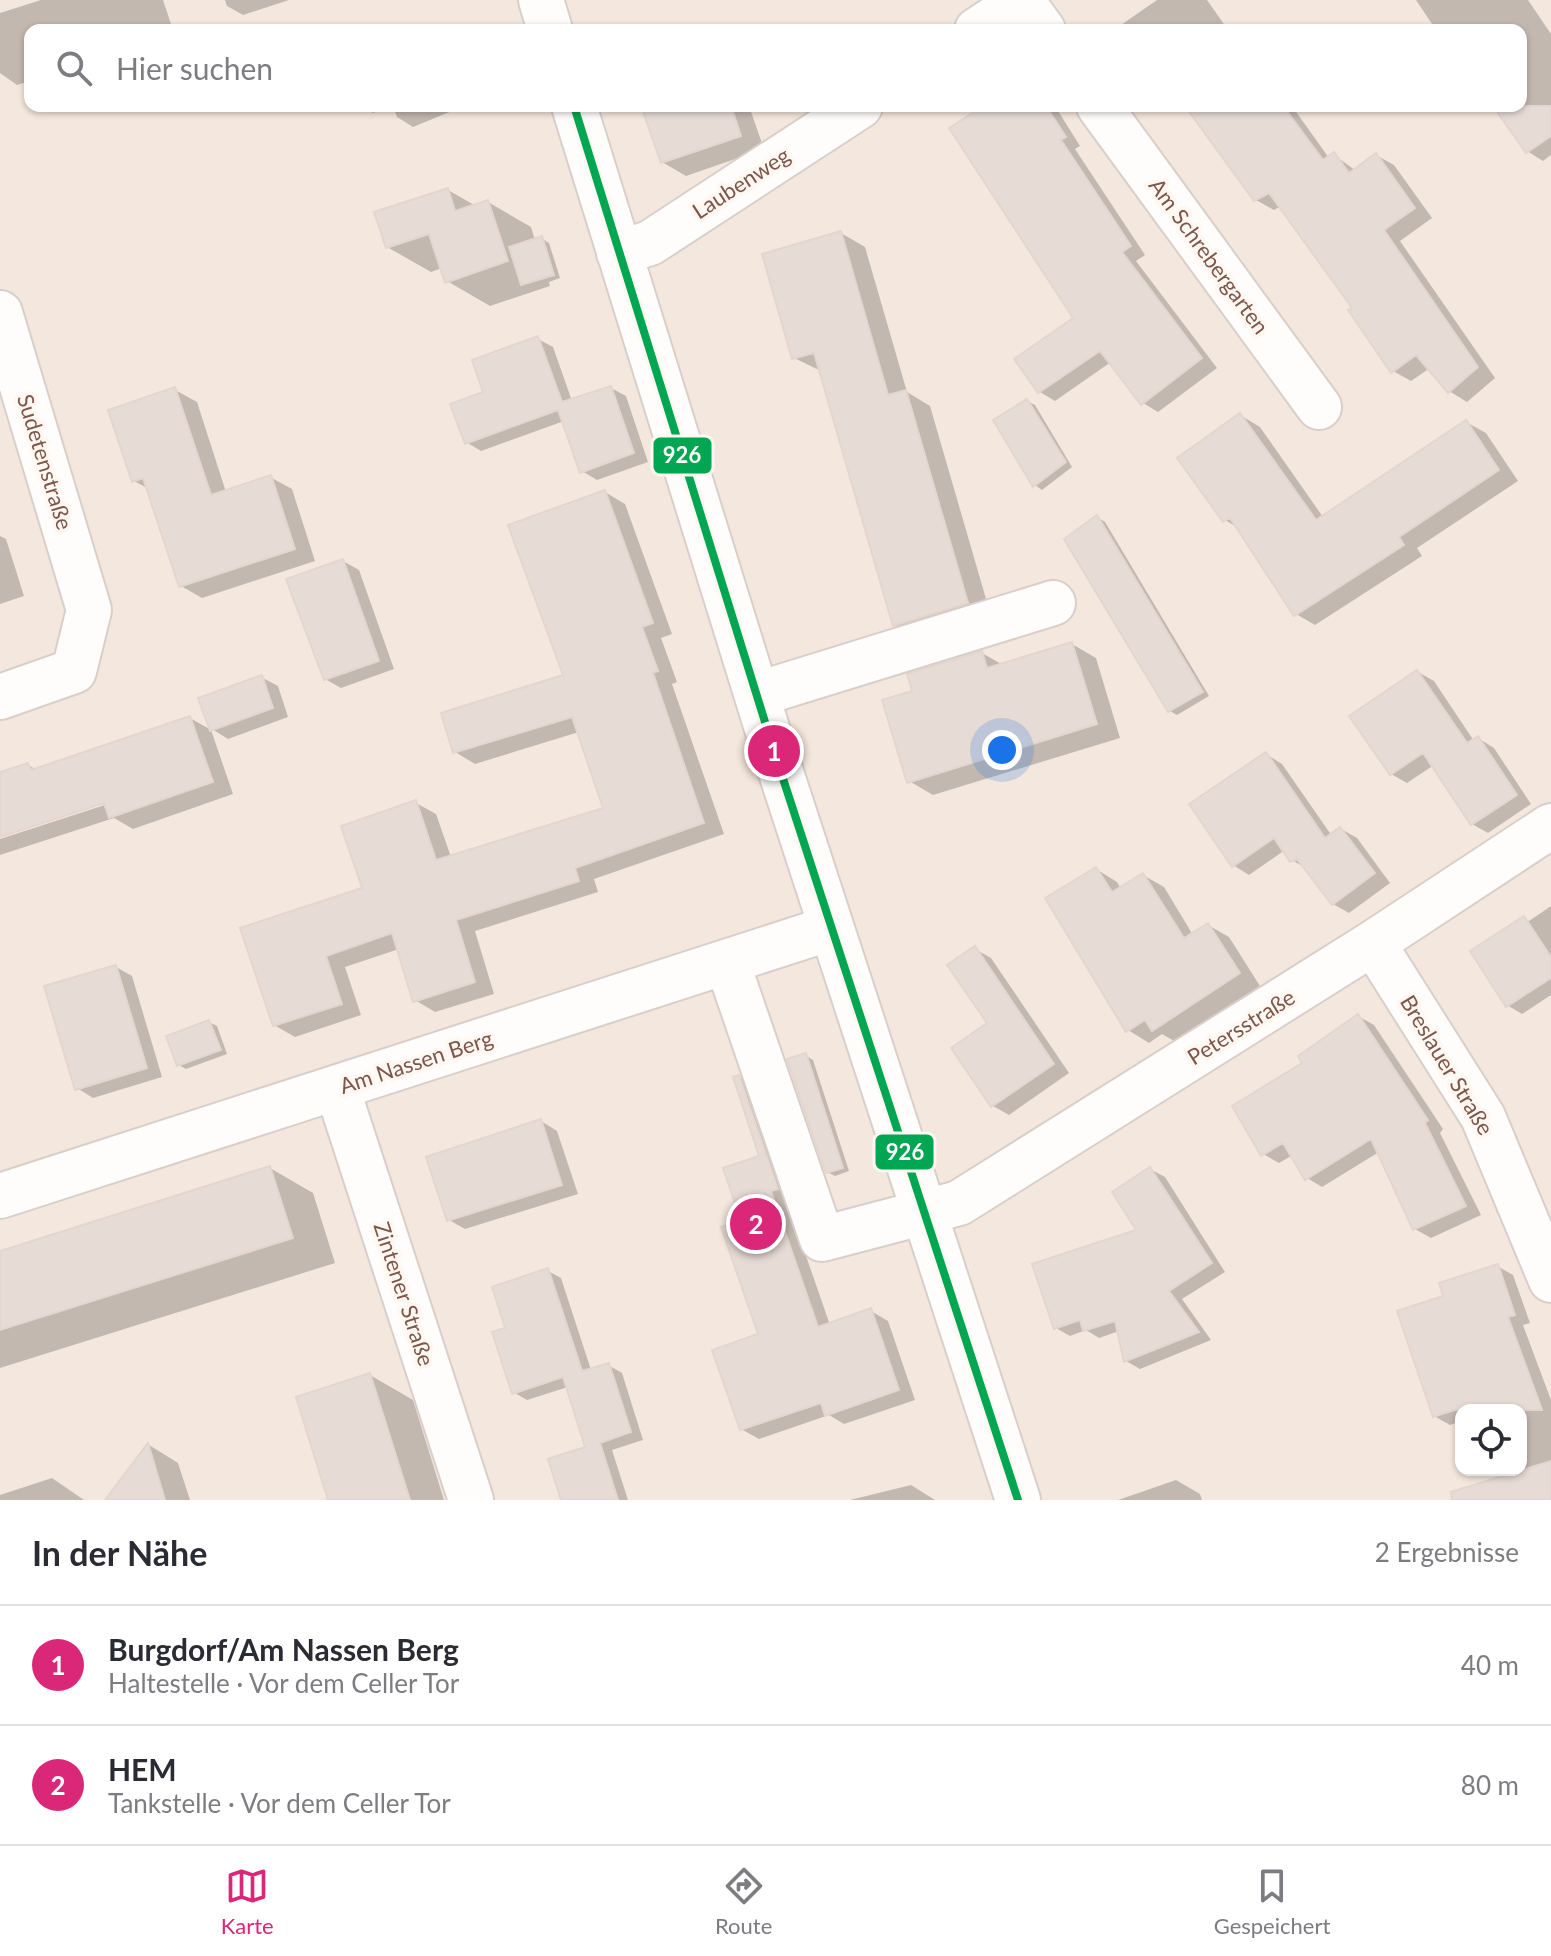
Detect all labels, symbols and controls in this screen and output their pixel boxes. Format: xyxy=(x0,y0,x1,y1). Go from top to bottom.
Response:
search box xyxy=(24,24,1527,112)
icon: search xyxy=(52,46,96,90)
text: Hier suchen xyxy=(116,50,273,86)
street label: Laubenweg xyxy=(687,141,795,224)
street label: Am Schrebergarten xyxy=(1144,172,1275,339)
street label: Sudetenstraße xyxy=(12,391,79,533)
line badge: 926 xyxy=(652,436,713,475)
text: 926 xyxy=(663,441,701,468)
pin: 1 xyxy=(748,721,800,781)
your location xyxy=(982,730,1022,770)
street label: Petersstraße xyxy=(1182,983,1299,1070)
street label: Breslauer Straße xyxy=(1395,990,1500,1140)
street label: Am Nassen Berg xyxy=(336,1024,496,1099)
line badge: 926 xyxy=(874,1133,935,1171)
text: 926 xyxy=(886,1138,924,1165)
pin: 2 xyxy=(730,1194,782,1254)
street label: Zintener Straße xyxy=(369,1219,440,1369)
map controls xyxy=(1455,1404,1527,1476)
button: locate xyxy=(1455,1404,1527,1476)
text: In der Nähe xyxy=(32,1532,207,1573)
text: 2 Ergebnisse xyxy=(1375,1536,1519,1568)
text: Burgdorf/Am Nassen Berg xyxy=(108,1631,459,1667)
text: 1 xyxy=(50,1649,66,1681)
text: 40 m xyxy=(1461,1649,1519,1681)
text: Haltestelle · Vor dem Celler Tor xyxy=(108,1667,459,1699)
text: HEM xyxy=(108,1751,177,1787)
text: 2 xyxy=(50,1769,66,1801)
text: 80 m xyxy=(1461,1769,1519,1801)
text: Tankstelle · Vor dem Celler Tor xyxy=(108,1787,451,1819)
tab: Karte xyxy=(221,1864,274,1939)
tab: Route xyxy=(715,1864,772,1939)
tab: Gespeichert xyxy=(1214,1864,1330,1939)

